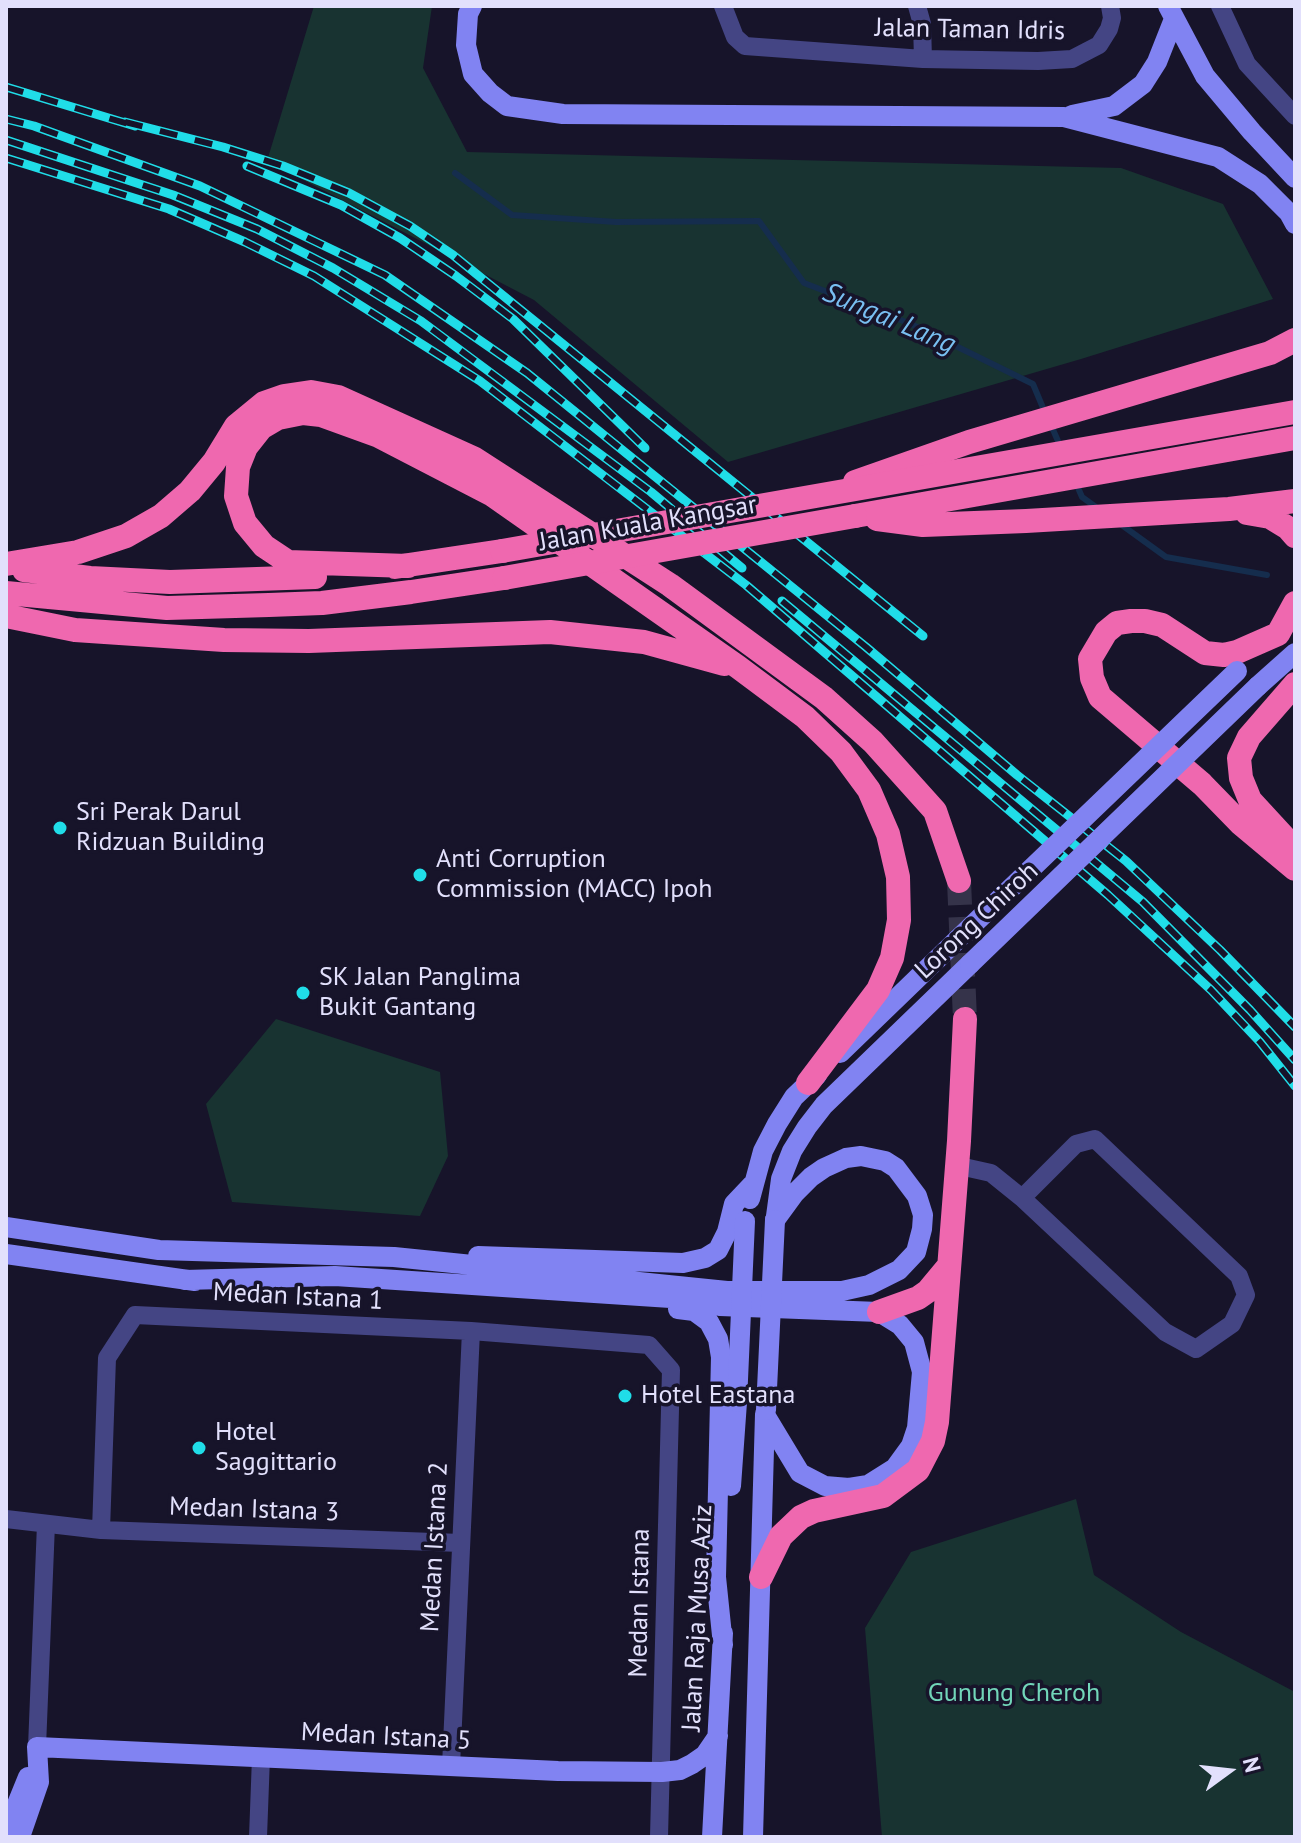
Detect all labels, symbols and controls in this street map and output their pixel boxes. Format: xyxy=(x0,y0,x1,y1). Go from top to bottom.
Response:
street label: Jalan Taman Idris xyxy=(875,13,1065,47)
water label: Sungai Lang xyxy=(818,276,960,362)
street label: Jalan Kuala Kangsar xyxy=(537,489,759,559)
place label: Sri Perak Darul Ridzuan Building xyxy=(76,797,265,858)
marker: Sri Perak Darul Ridzuan Building xyxy=(51,819,69,837)
place label: Anti Corruption Commission (MACC) Ipoh xyxy=(436,844,712,906)
street label: Lorong Chiroh xyxy=(909,856,1045,986)
marker: Anti Corruption Commission (MACC) Ipoh xyxy=(411,866,429,884)
place label: SK Jalan Panglima Bukit Gantang xyxy=(319,962,521,1024)
marker: SK Jalan Panglima Bukit Gantang xyxy=(294,984,312,1002)
street label: Medan Istana 1 xyxy=(212,1277,384,1317)
place label: Hotel Eastana xyxy=(641,1380,795,1412)
marker: Hotel Eastana xyxy=(616,1387,634,1405)
place label: Hotel Saggittario xyxy=(215,1417,337,1478)
marker: Hotel Saggittario xyxy=(190,1439,208,1457)
street label: Medan Istana 2 xyxy=(415,1461,455,1633)
street label: Medan Istana 3 xyxy=(168,1491,340,1529)
street label: Jalan Raja Musa Aziz xyxy=(676,1504,720,1732)
street label: Medan Istana xyxy=(623,1528,657,1678)
park label: Gunung Cheroh xyxy=(928,1678,1100,1710)
street label: Medan Istana 5 xyxy=(300,1717,472,1757)
north arrow xyxy=(1189,1731,1269,1811)
text: N xyxy=(1237,1754,1268,1775)

